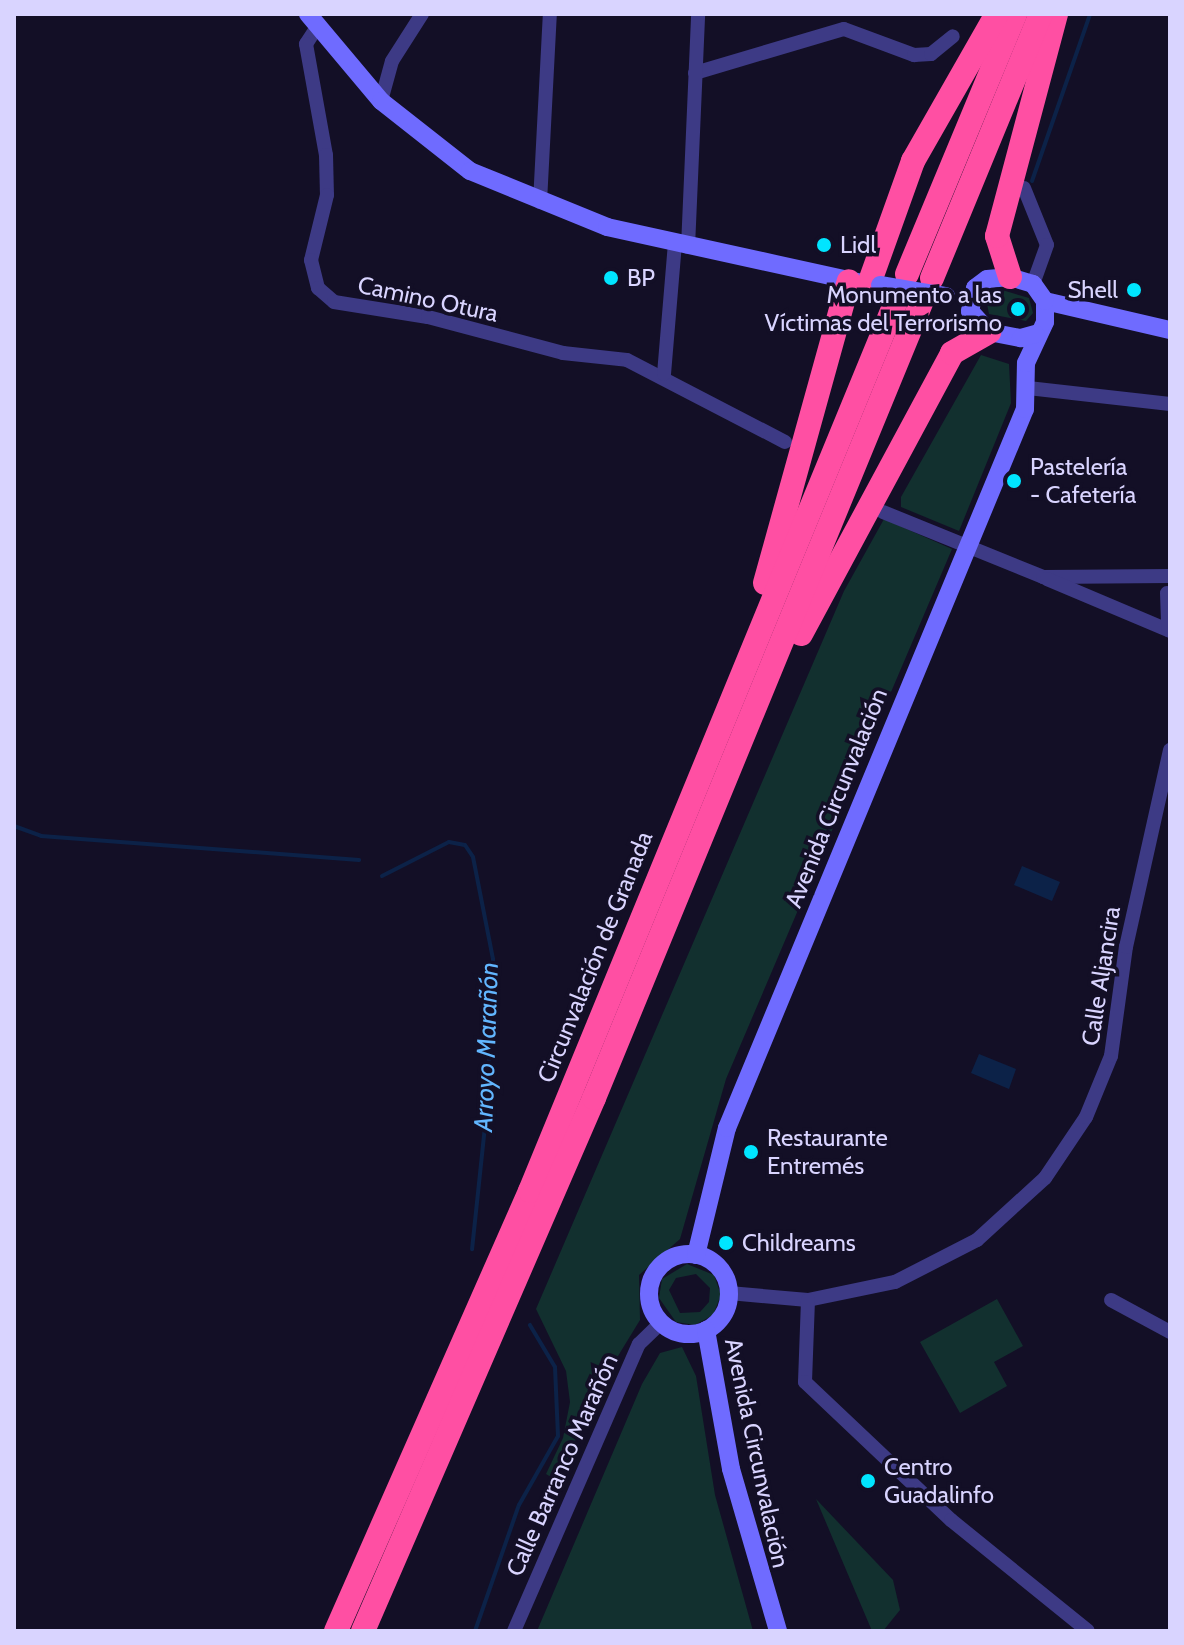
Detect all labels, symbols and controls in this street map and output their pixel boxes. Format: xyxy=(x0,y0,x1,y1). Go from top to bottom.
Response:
place label: Lidl xyxy=(840,231,876,259)
marker: Lidl xyxy=(815,236,833,254)
place label: BP xyxy=(627,264,655,292)
marker: BP xyxy=(602,269,620,287)
street label: Camino Otura xyxy=(355,270,501,328)
place label: Shell xyxy=(1068,276,1118,304)
place label: Monumento a las Víctimas del Terrorismo xyxy=(764,281,1002,337)
marker: Shell xyxy=(1125,281,1143,299)
marker: Monumento a las Víctimas del Terrorismo xyxy=(1009,300,1027,318)
place label: Pastelería - Cafetería xyxy=(1030,453,1136,509)
marker: Pastelería - Cafetería xyxy=(1005,472,1023,490)
street label: Avenida Circunvalación xyxy=(779,684,893,912)
street label: Circunvalación de Granada xyxy=(531,827,659,1087)
street label: Calle Aljancira xyxy=(1076,904,1126,1048)
water label: Arroyo Marañón xyxy=(468,962,506,1132)
place label: Restaurante Entremés xyxy=(767,1124,888,1180)
marker: Restaurante Entremés xyxy=(742,1143,760,1161)
place label: Childreams xyxy=(742,1229,856,1257)
marker: Childreams xyxy=(717,1234,735,1252)
street label: Avenida Circunvalación xyxy=(719,1336,795,1570)
street label: Calle Barranco Marañón xyxy=(500,1349,624,1581)
place label: Centro Guadalinfo xyxy=(884,1453,994,1509)
marker: Centro Guadalinfo xyxy=(859,1472,877,1490)

